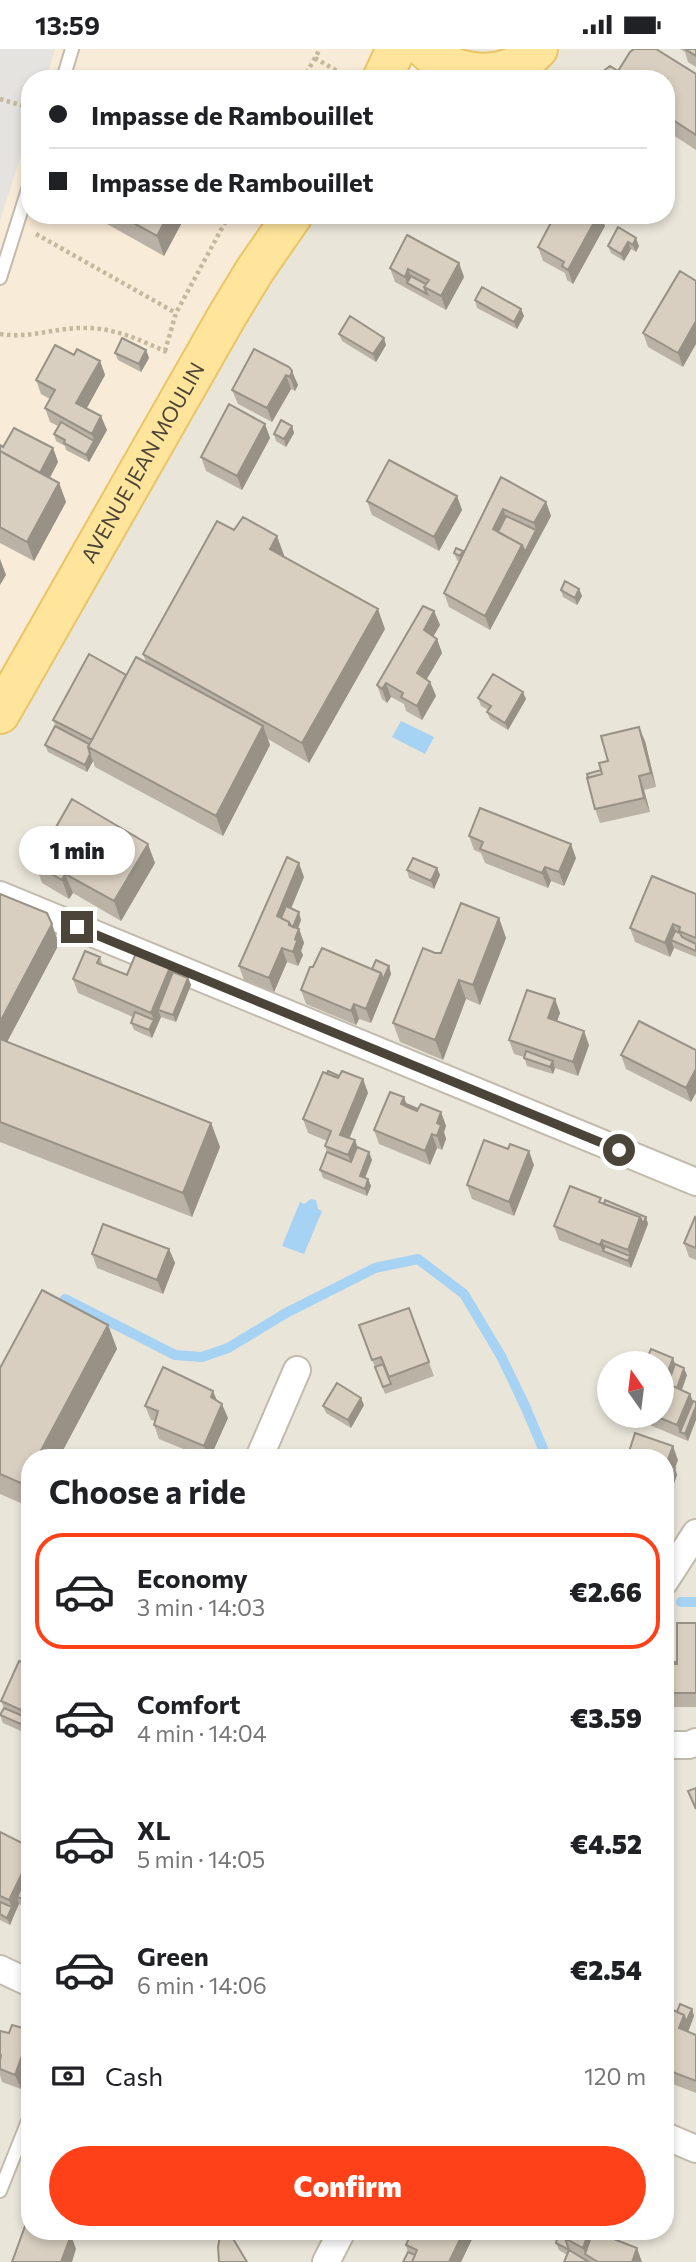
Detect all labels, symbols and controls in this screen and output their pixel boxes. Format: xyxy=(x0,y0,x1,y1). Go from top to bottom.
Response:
text: 13:59 xyxy=(35,9,100,40)
text: Impasse de Rambouillet xyxy=(91,99,374,130)
text: Impasse de Rambouillet xyxy=(91,166,374,197)
street label: AVENUE JEAN MOULIN xyxy=(75,358,209,567)
callout: 1 min xyxy=(19,825,135,875)
text: 1 min xyxy=(49,836,105,864)
route end xyxy=(61,911,93,943)
route start xyxy=(603,1134,635,1166)
north arrow xyxy=(597,1351,674,1428)
map controls xyxy=(597,1351,674,1428)
text: Choose a ride xyxy=(49,1471,246,1511)
icon: car xyxy=(53,1560,116,1623)
text: Economy xyxy=(137,1562,248,1593)
text: €2.66 xyxy=(569,1576,642,1607)
text: 3 min · 14:03 xyxy=(137,1593,265,1621)
icon: car xyxy=(53,1686,116,1749)
text: Comfort xyxy=(137,1688,240,1719)
text: €3.59 xyxy=(570,1702,642,1733)
text: 4 min · 14:04 xyxy=(137,1719,266,1747)
icon: car xyxy=(53,1812,116,1875)
text: XL xyxy=(137,1814,171,1845)
text: €4.52 xyxy=(570,1828,642,1859)
text: 5 min · 14:05 xyxy=(137,1845,265,1873)
icon: car xyxy=(53,1938,116,2001)
text: Green xyxy=(137,1940,209,1971)
text: €2.54 xyxy=(570,1954,642,1985)
text: 6 min · 14:06 xyxy=(137,1971,267,1999)
icon: cash xyxy=(49,2057,87,2095)
text: Cash xyxy=(105,2060,163,2091)
text: 120 m xyxy=(584,2062,646,2090)
button: Confirm xyxy=(49,2146,646,2226)

